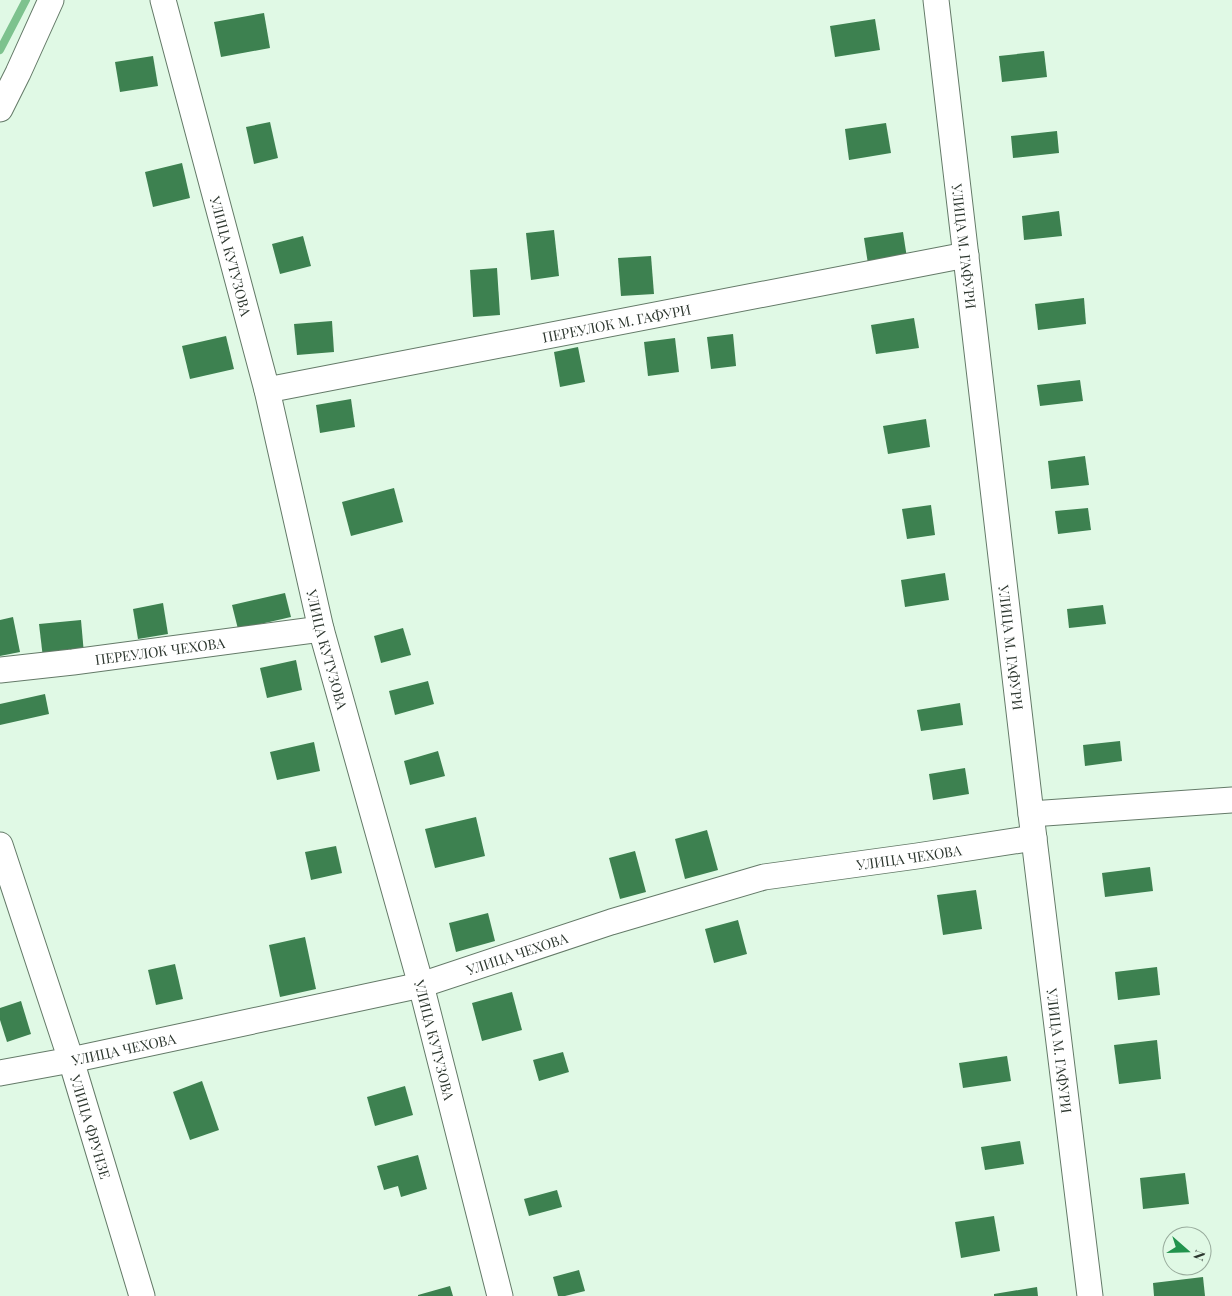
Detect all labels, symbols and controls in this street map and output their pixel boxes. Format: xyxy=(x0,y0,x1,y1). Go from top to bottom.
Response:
street label: УЛИЦА М. ГАФУРИ xyxy=(948,182,981,310)
street label: УЛИЦА КУТУЗОВА xyxy=(206,193,256,318)
street label: ПЕРЕУЛОК М. ГАФУРИ xyxy=(541,299,693,346)
street label: УЛИЦА М. ГАФУРИ xyxy=(995,583,1028,711)
street label: УЛИЦА КУТУЗОВА xyxy=(303,587,353,712)
street label: ПЕРЕУЛОК ЧЕХОВА xyxy=(94,632,226,669)
street label: УЛИЦА ЧЕХОВА xyxy=(854,840,963,874)
street label: УЛИЦА ЧЕХОВА xyxy=(463,928,570,979)
street label: УЛИЦА КУТУЗОВА xyxy=(410,977,459,1102)
street label: УЛИЦА М. ГАФУРИ xyxy=(1043,986,1077,1114)
street label: УЛИЦА ЧЕХОВА xyxy=(69,1028,178,1069)
street label: УЛИЦА ФРУНЗЕ xyxy=(66,1071,116,1181)
north arrow xyxy=(1162,1226,1212,1276)
text: N xyxy=(1189,1248,1210,1264)

